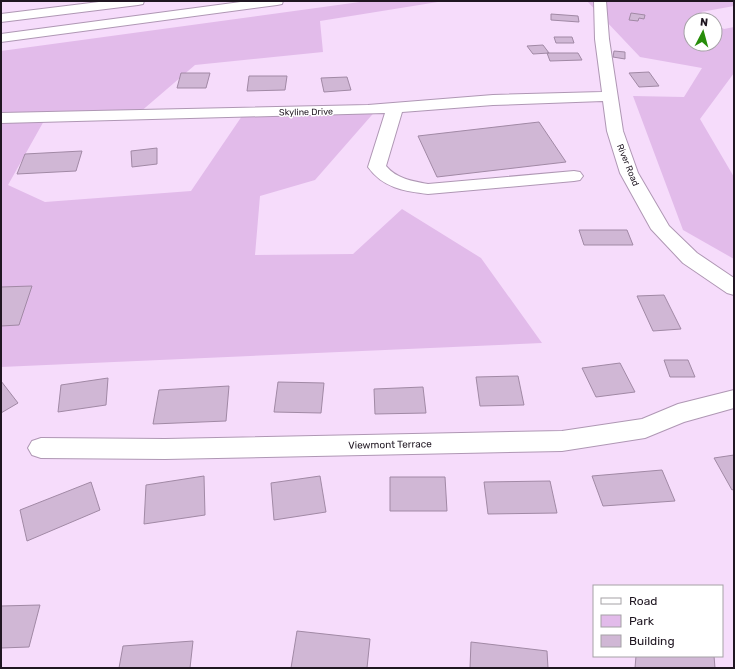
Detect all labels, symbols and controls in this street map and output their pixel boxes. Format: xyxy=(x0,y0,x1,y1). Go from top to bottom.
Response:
north arrow xyxy=(683,12,723,52)
text: N xyxy=(699,16,709,29)
street label: Skyline Drive xyxy=(279,107,333,117)
street label: River Road xyxy=(615,142,641,188)
street label: Viewmont Terrace xyxy=(348,438,432,452)
legend xyxy=(593,585,723,657)
text: Road xyxy=(629,594,657,608)
text: Park xyxy=(629,614,655,628)
text: Building xyxy=(629,634,675,648)

